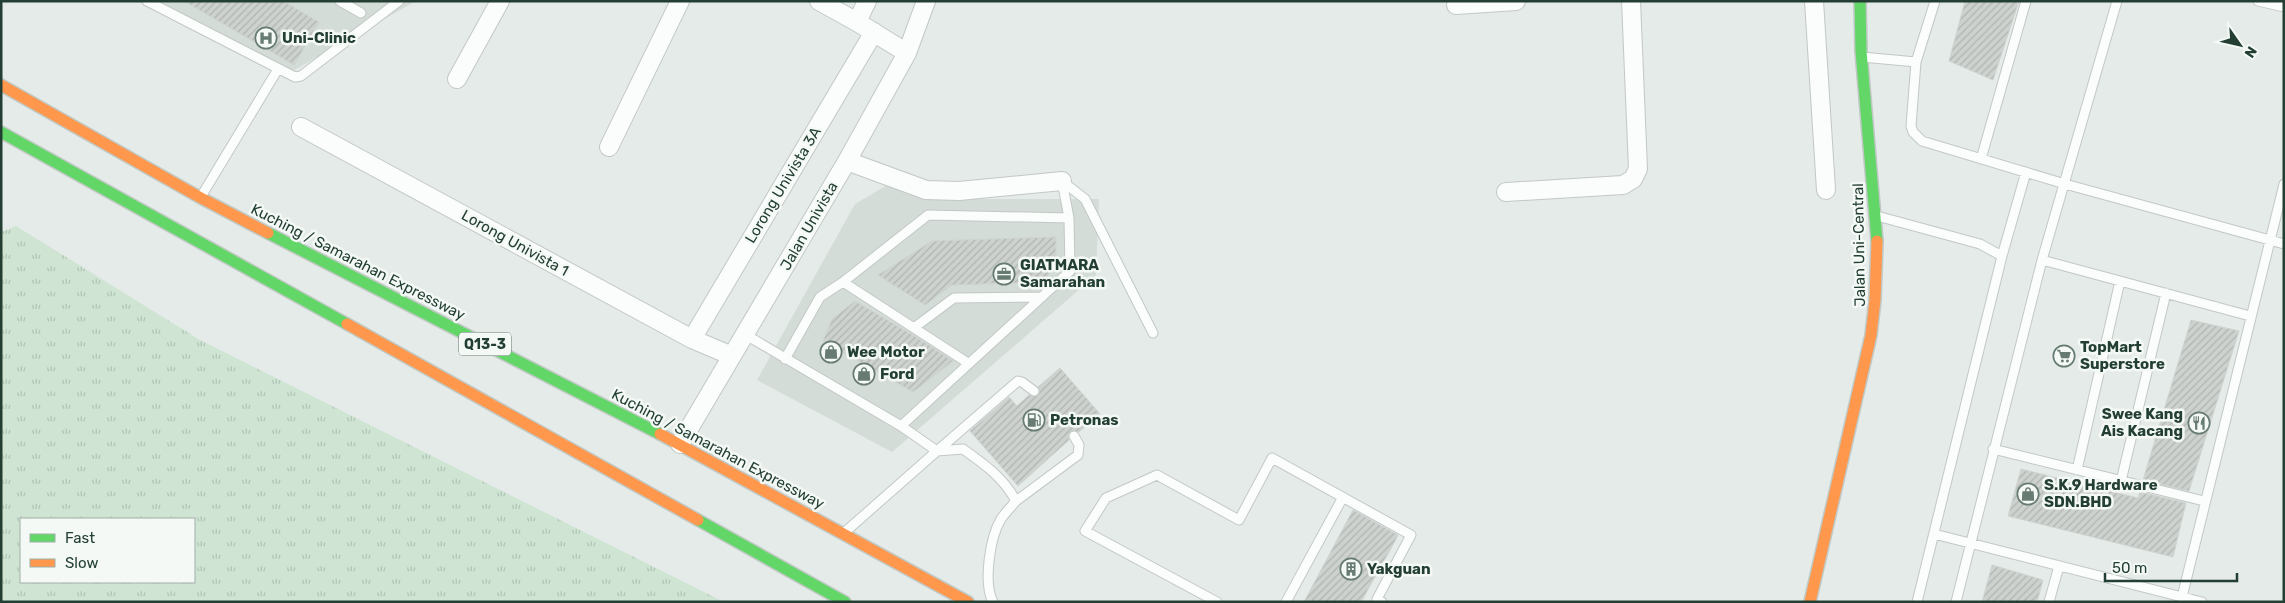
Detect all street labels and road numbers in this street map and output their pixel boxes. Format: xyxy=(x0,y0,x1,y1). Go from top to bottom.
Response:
street label: Lorong Univista 3A xyxy=(741,124,825,246)
street label: Jalan Univista xyxy=(776,178,842,274)
street label: Jalan Uni-Central xyxy=(1849,183,1869,307)
street label: Kuching / Samarahan Expressway xyxy=(248,200,468,324)
street label: Lorong Univista 1 xyxy=(458,206,572,280)
road number: Q13-3 xyxy=(459,332,511,356)
street label: Kuching / Samarahan Expressway xyxy=(609,385,827,513)

